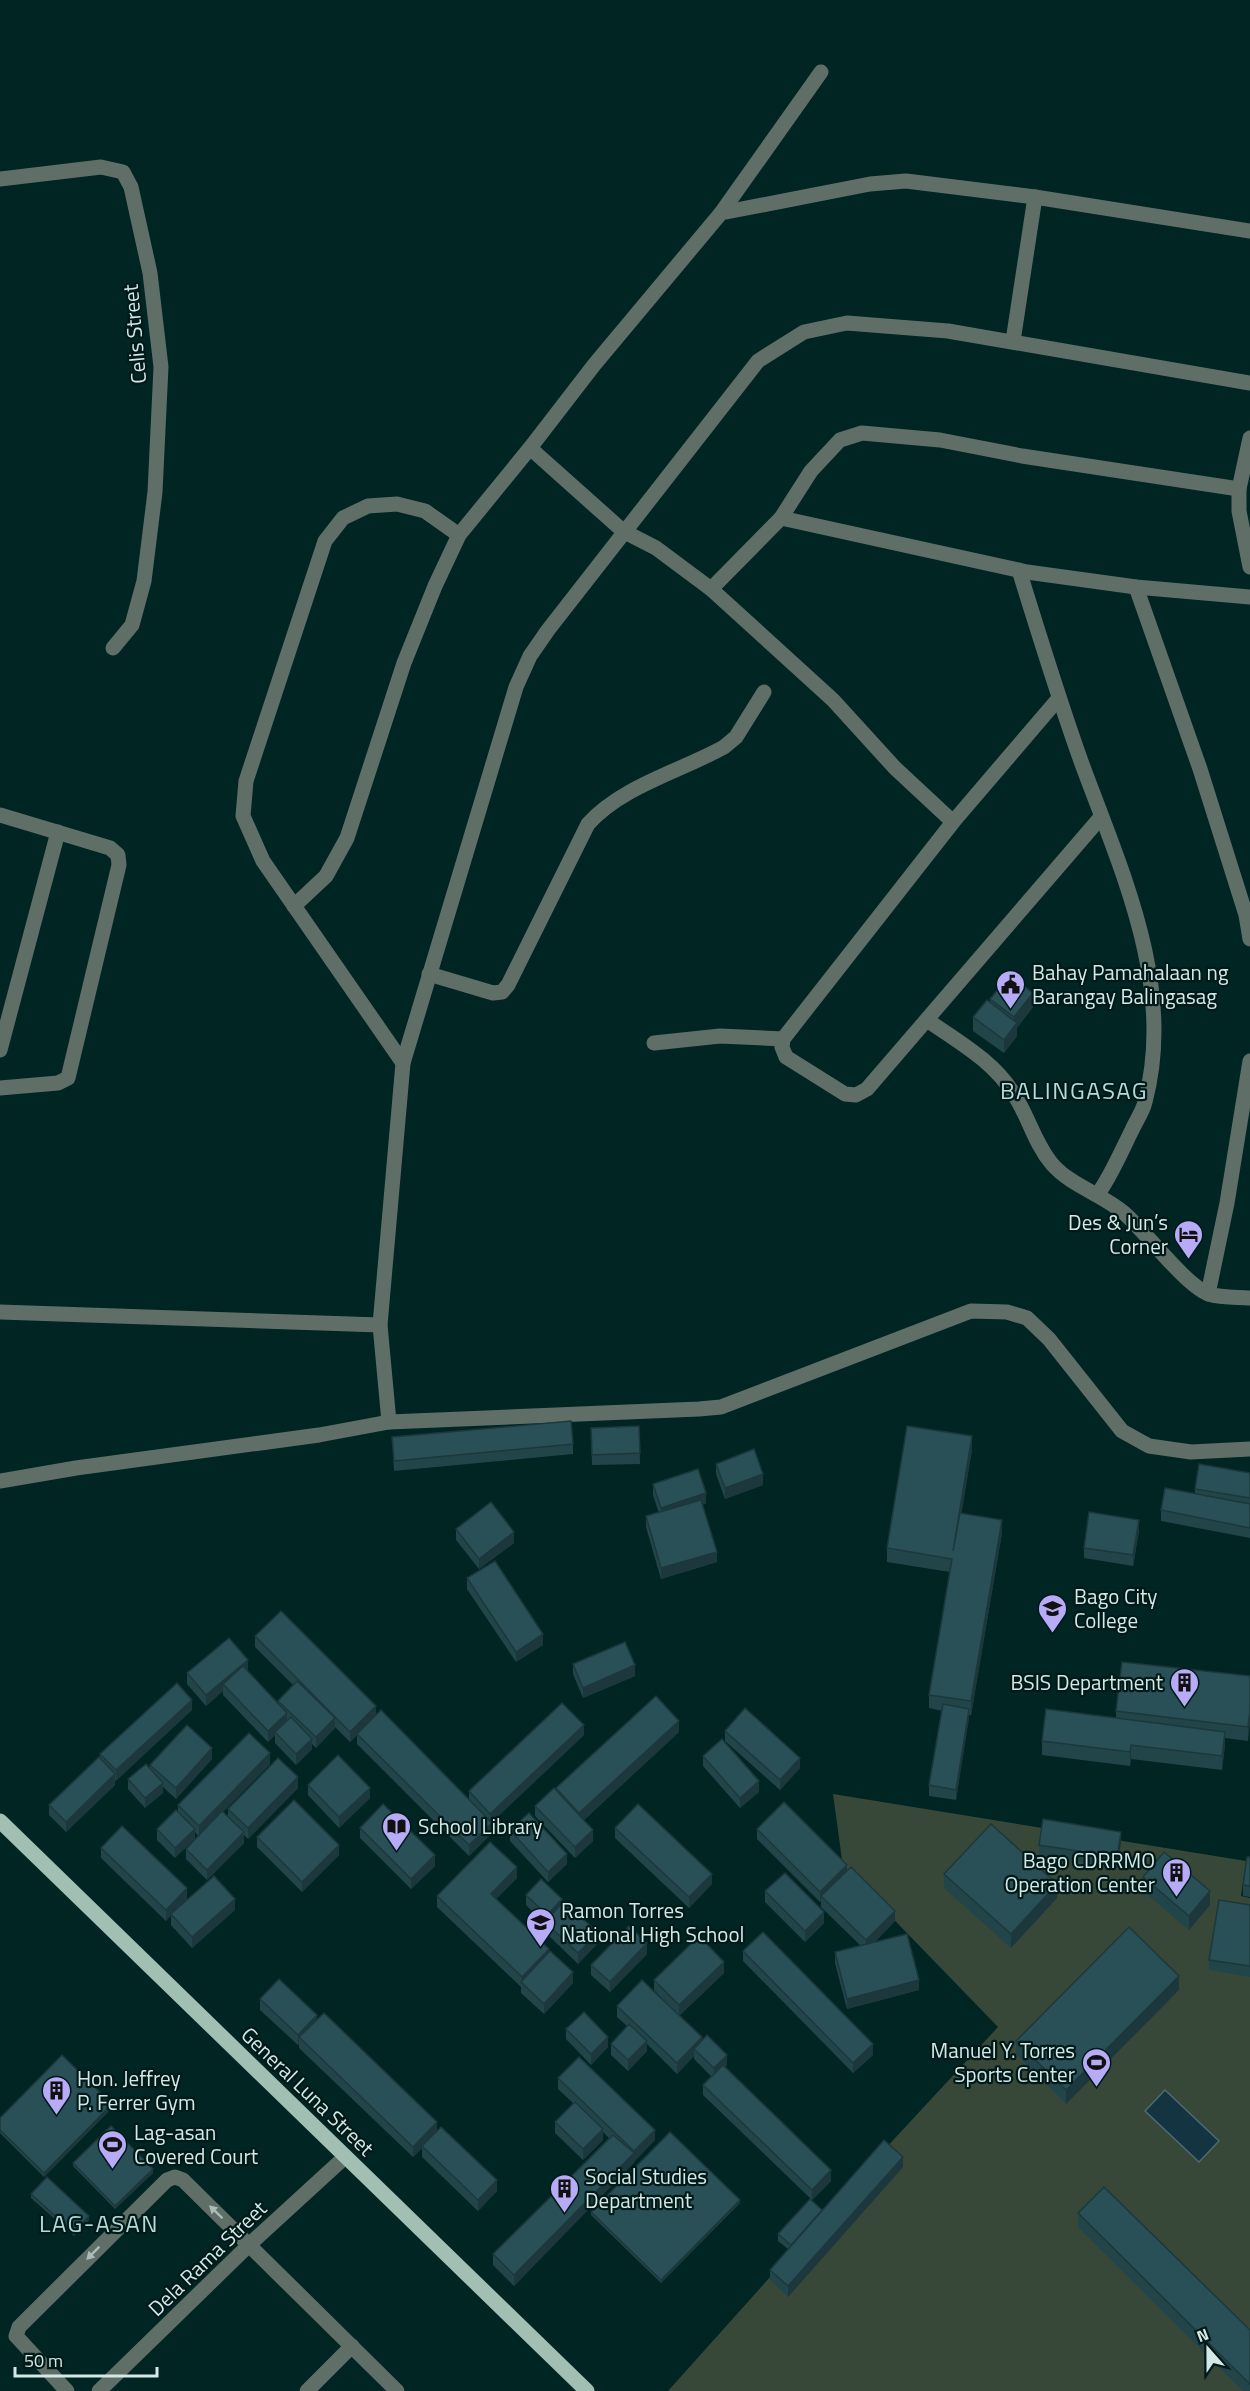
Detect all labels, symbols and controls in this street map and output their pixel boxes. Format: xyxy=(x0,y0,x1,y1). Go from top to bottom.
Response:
street label: Celis Street xyxy=(114,282,154,385)
place label: Bahay Pamahalaan ng Barangay Balingasag xyxy=(1032,956,1229,1012)
public building icon: Bahay Pamahalaan ng Barangay Balingasag xyxy=(995,968,1027,1010)
district label: BALINGASAG xyxy=(1000,1072,1148,1108)
place label: Des & Jun’s Corner xyxy=(1068,1206,1168,1262)
hotel icon: Des & Jun’s Corner xyxy=(1173,1218,1205,1260)
place label: Bago City College xyxy=(1074,1580,1158,1636)
school or university icon: Bago City College xyxy=(1037,1592,1069,1634)
place label: BSIS Department xyxy=(1010,1666,1164,1698)
building icon: BSIS Department xyxy=(1168,1666,1200,1708)
library icon: School Library xyxy=(381,1810,413,1852)
place label: School Library xyxy=(418,1810,542,1842)
place label: Bago CDRRMO Operation Center xyxy=(1004,1844,1155,1900)
building icon: Bago CDRRMO Operation Center xyxy=(1160,1856,1192,1898)
place label: Ramon Torres National High School xyxy=(561,1894,744,1950)
school or university icon: Ramon Torres National High School xyxy=(524,1906,556,1948)
street label: General Luna Street xyxy=(234,2019,382,2163)
place label: Manuel Y. Torres Sports Center xyxy=(931,2034,1075,2090)
sports icon: Manuel Y. Torres Sports Center xyxy=(1080,2046,1112,2088)
place label: Hon. Jeffrey P. Ferrer Gym xyxy=(77,2062,195,2118)
building icon: Hon. Jeffrey P. Ferrer Gym xyxy=(40,2074,72,2116)
place label: Lag-asan Covered Court xyxy=(134,2116,259,2172)
sports icon: Lag-asan Covered Court xyxy=(97,2128,129,2170)
place label: Social Studies Department xyxy=(585,2160,707,2216)
building icon: Social Studies Department xyxy=(548,2172,580,2214)
street label: Dela Rama Street xyxy=(140,2192,274,2323)
district label: LAG-ASAN xyxy=(39,2205,159,2241)
one-way arrow xyxy=(209,2205,224,2219)
one-way arrow xyxy=(87,2246,101,2260)
north arrow xyxy=(1178,2319,1238,2379)
text: N xyxy=(1193,2322,1212,2348)
scale bar xyxy=(15,2340,158,2378)
text: 50 m xyxy=(24,2347,63,2374)

